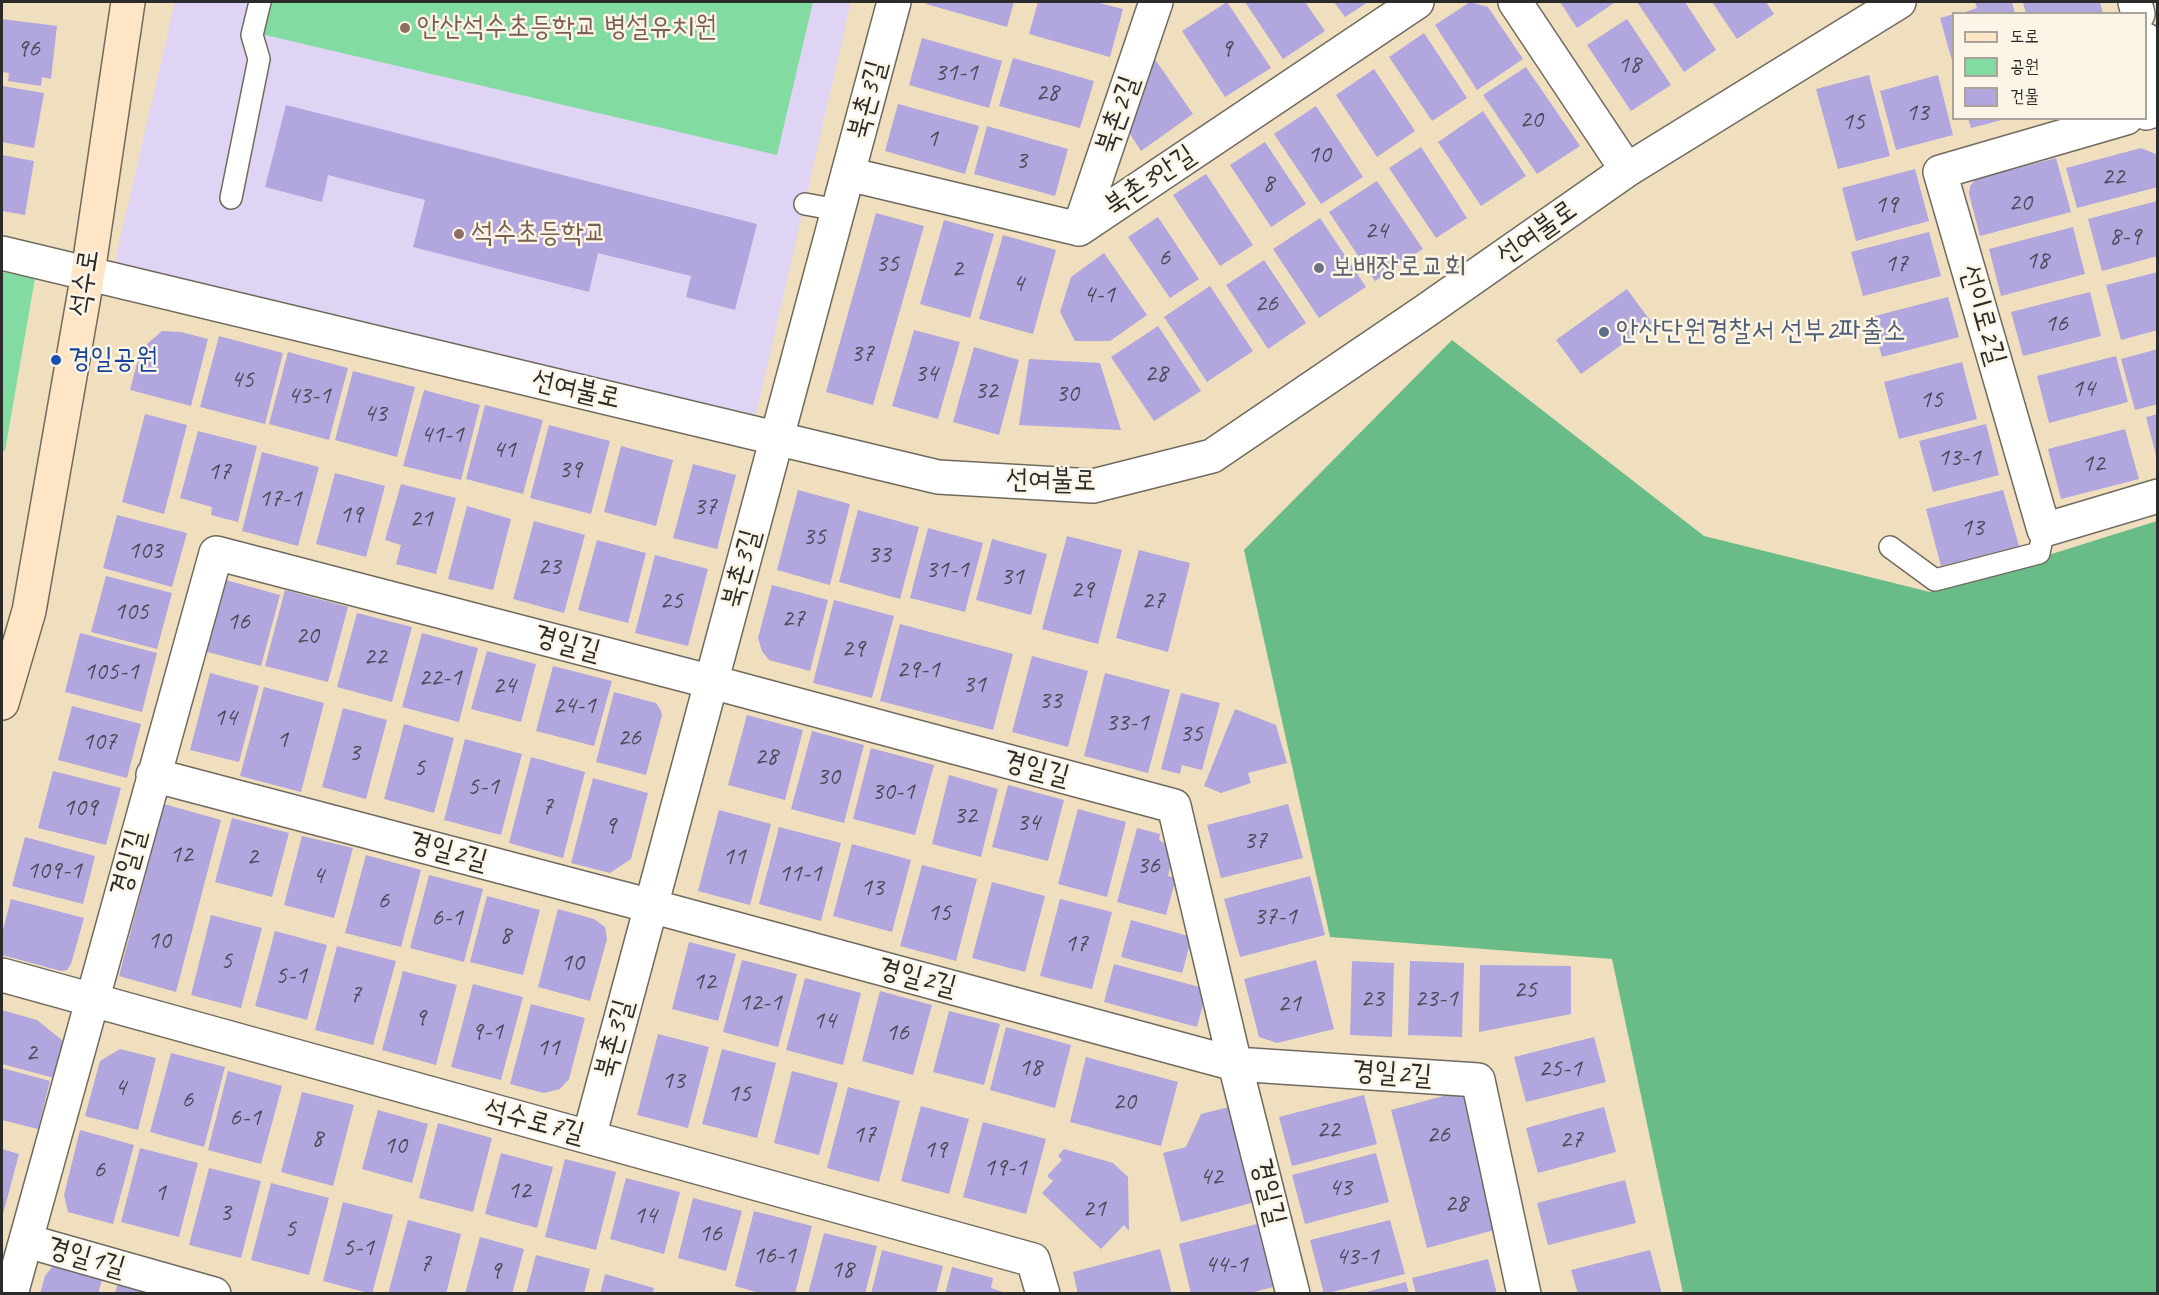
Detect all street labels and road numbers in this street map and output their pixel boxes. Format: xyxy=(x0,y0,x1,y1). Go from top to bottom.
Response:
street label: 북촌3길 xyxy=(841,57,895,143)
street label: 북촌2길 xyxy=(1089,72,1147,158)
street label: 북촌3안길 xyxy=(1098,138,1202,224)
street label: 선여불로 xyxy=(1490,193,1584,273)
street label: 석수로 xyxy=(63,247,107,319)
street label: 선이로2길 xyxy=(1952,261,2012,369)
street label: 선여불로 xyxy=(528,363,624,417)
street label: 선여불로 xyxy=(1006,463,1096,499)
street label: 북촌3길 xyxy=(715,526,769,612)
street label: 경일길 xyxy=(530,619,604,669)
street label: 경일길 xyxy=(999,744,1073,794)
street label: 경일2길 xyxy=(405,825,491,879)
street label: 경일길 xyxy=(104,826,154,900)
street label: 경일2길 xyxy=(874,951,960,1005)
street label: 북촌3길 xyxy=(588,996,642,1082)
street label: 경일2길 xyxy=(1351,1054,1433,1094)
street label: 석수로7길 xyxy=(480,1092,588,1152)
street label: 경일길 xyxy=(1244,1155,1292,1229)
street label: 경일1길 xyxy=(43,1231,129,1285)

